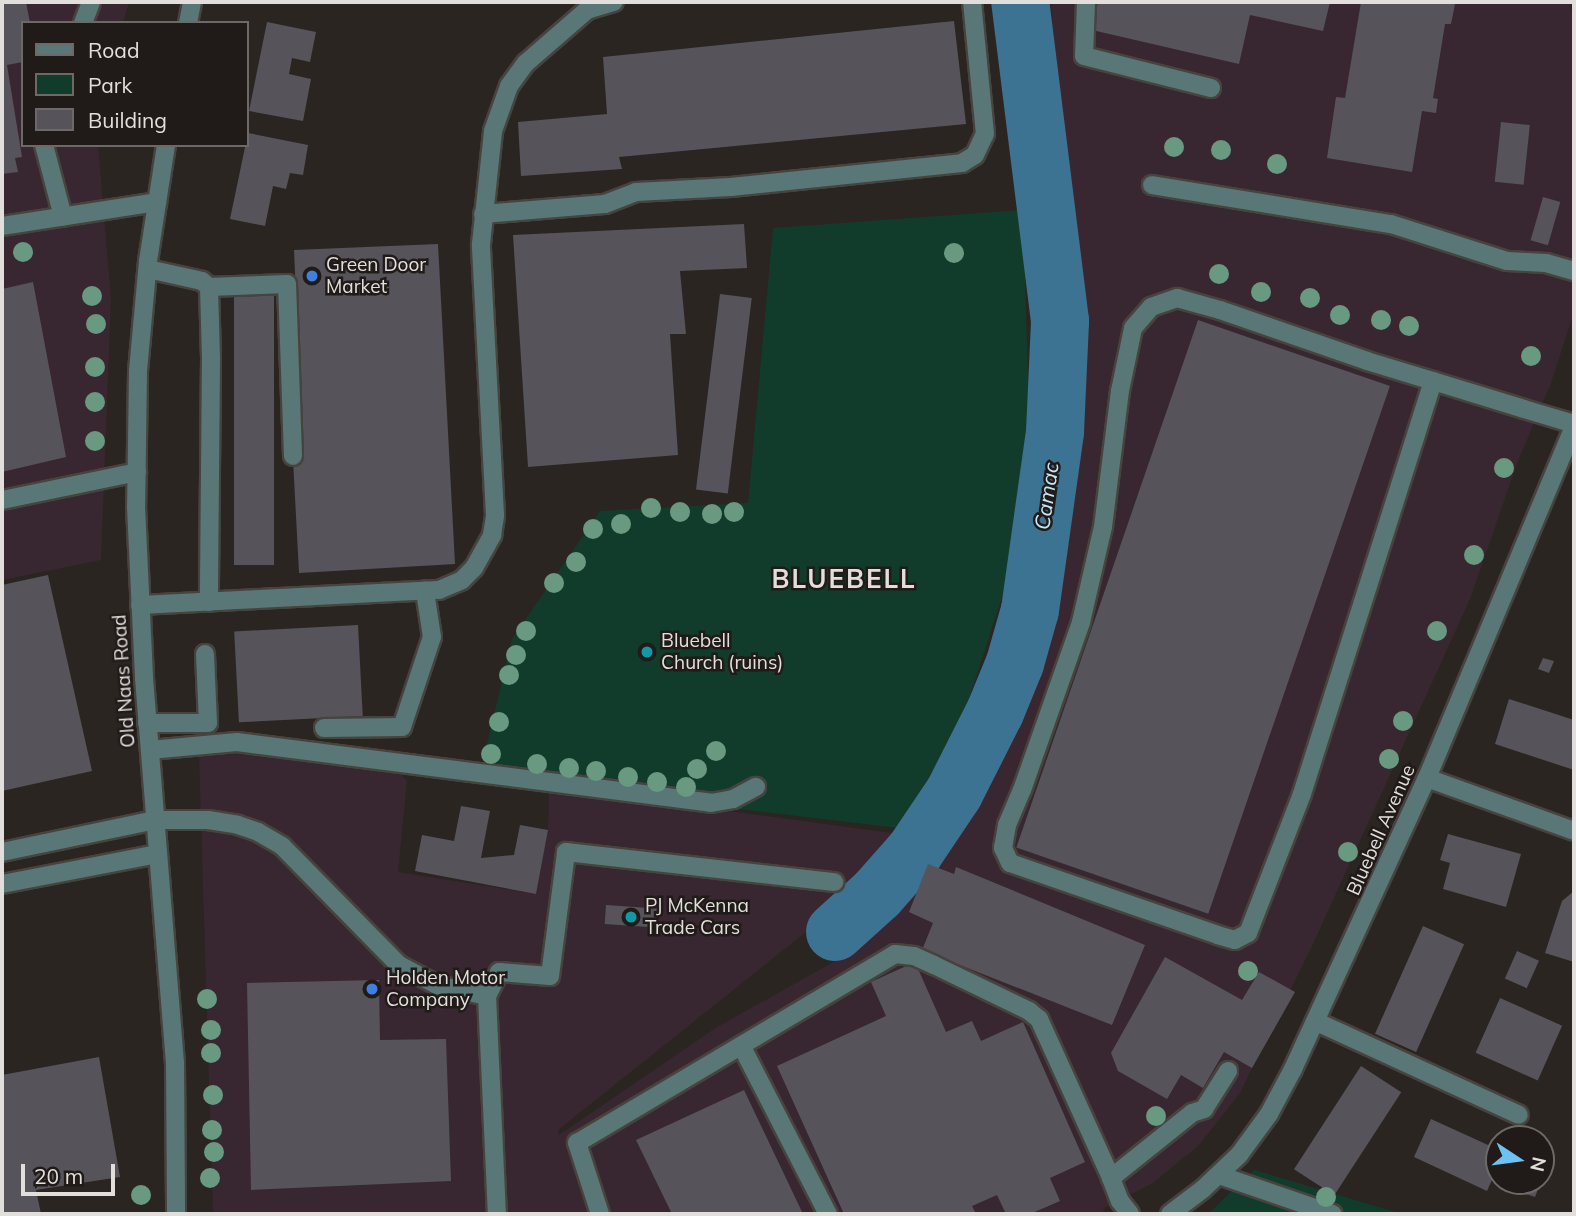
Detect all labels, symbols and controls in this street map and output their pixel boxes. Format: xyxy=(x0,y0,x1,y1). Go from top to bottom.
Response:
legend xyxy=(21,21,248,147)
text: Road xyxy=(88,37,139,63)
text: Park xyxy=(88,72,132,98)
text: Building xyxy=(88,107,167,133)
place label: Green Door Market xyxy=(326,254,426,298)
marker: Green Door Market xyxy=(304,268,320,284)
water label: Camac xyxy=(1029,461,1063,531)
district label: BLUEBELL xyxy=(772,563,916,595)
street label: Old Naas Road xyxy=(108,614,140,748)
place label: Bluebell Church (ruins) xyxy=(661,630,783,674)
marker: Bluebell Church (ruins) xyxy=(639,644,655,660)
street label: Bluebell Avenue xyxy=(1342,761,1420,899)
place label: PJ McKenna Trade Cars xyxy=(645,895,749,939)
marker: PJ McKenna Trade Cars xyxy=(623,909,639,925)
place label: Holden Motor Company xyxy=(386,967,505,1011)
marker: Holden Motor Company xyxy=(364,981,380,997)
north arrow xyxy=(1485,1125,1555,1195)
scale bar xyxy=(24,1150,119,1194)
text: N xyxy=(1525,1155,1552,1174)
text: 20 m xyxy=(34,1163,83,1189)

